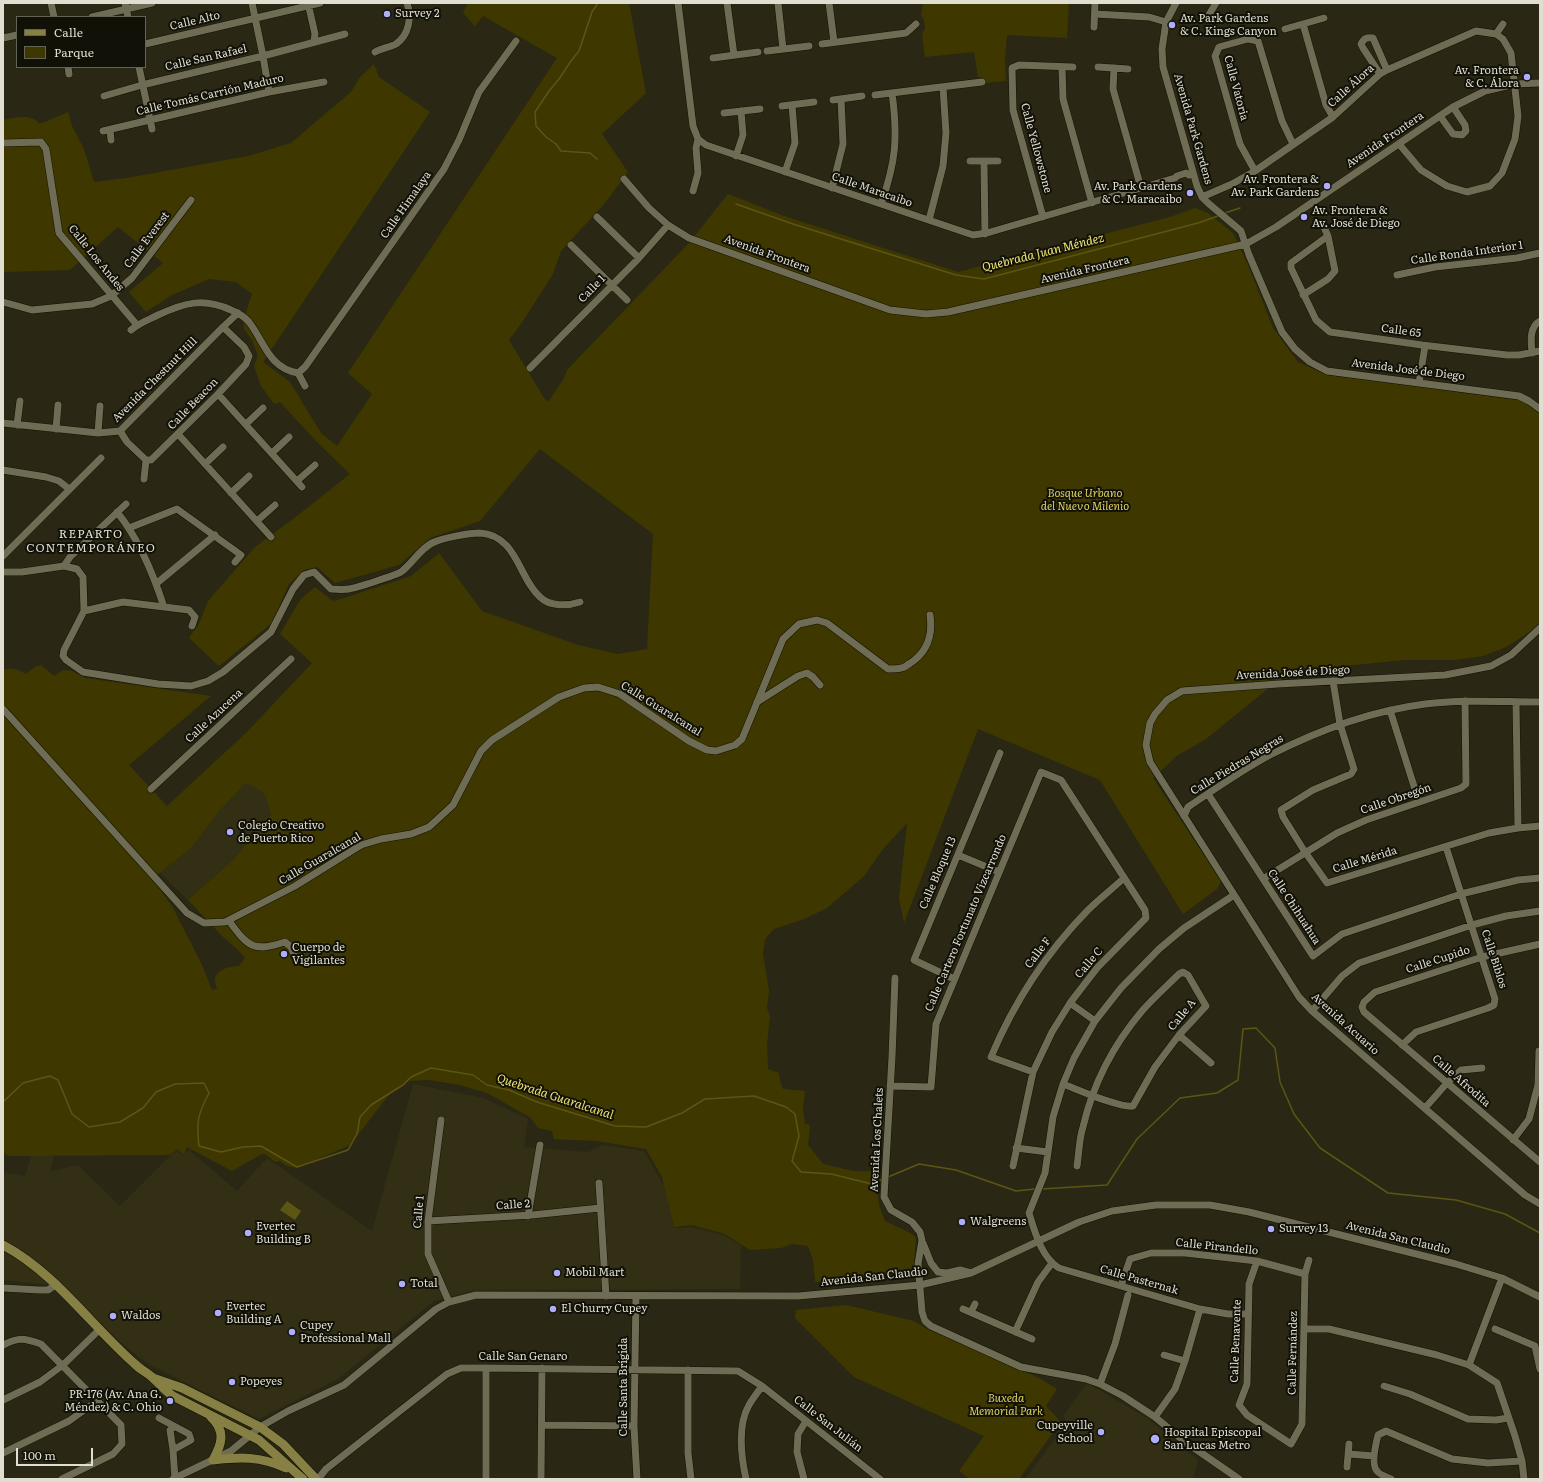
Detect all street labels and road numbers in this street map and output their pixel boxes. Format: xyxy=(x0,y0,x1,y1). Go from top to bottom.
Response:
street label: Calle Alto xyxy=(169,9,221,33)
street label: Calle San Rafael xyxy=(164,42,248,74)
street label: Calle Vatoria xyxy=(1221,54,1251,122)
street label: Calle Álora xyxy=(1325,62,1377,110)
street label: Calle Tomás Carrión Maduro xyxy=(135,72,285,118)
street label: Avenida Park Gardens xyxy=(1171,72,1215,186)
street label: Calle Yellowstone xyxy=(1018,102,1054,194)
street label: Avenida Frontera xyxy=(1344,109,1426,171)
street label: Calle Himalaya xyxy=(378,169,434,241)
street label: Calle Maracaibo xyxy=(830,170,914,210)
street label: Calle Everest xyxy=(122,209,172,271)
street label: Calle Los Andes xyxy=(65,222,127,294)
street label: Avenida Frontera xyxy=(722,232,812,276)
street label: Calle Ronda Interior 1 xyxy=(1410,239,1524,267)
street label: Avenida Frontera xyxy=(1039,253,1131,287)
street label: Calle 1 xyxy=(576,272,608,306)
street label: Calle 65 xyxy=(1380,322,1422,340)
street label: Avenida Chestnut Hill xyxy=(110,335,200,425)
street label: Avenida José de Diego xyxy=(1350,356,1466,384)
street label: Calle Beacon xyxy=(165,375,221,433)
street label: Avenida José de Diego xyxy=(1236,663,1350,683)
street label: Calle Guaralcanal xyxy=(618,679,704,739)
street label: Calle Azucena xyxy=(183,686,245,746)
street label: Calle Piedras Negras xyxy=(1188,732,1286,798)
street label: Calle Obregón xyxy=(1359,781,1433,817)
street label: Calle Guaralcanal xyxy=(277,830,363,888)
street label: Calle Cartero Fortunato Vizcarrondo xyxy=(923,832,1009,1014)
street label: Calle Bloque 13 xyxy=(917,835,959,911)
street label: Calle Mérida xyxy=(1331,844,1399,876)
street label: Calle Chihuahua xyxy=(1265,867,1323,947)
street label: Calle Biblos xyxy=(1478,928,1510,990)
street label: Calle F xyxy=(1022,935,1054,971)
street label: Calle Cupido xyxy=(1404,943,1472,977)
street label: Calle C xyxy=(1072,945,1106,981)
street label: Avenida Acuario xyxy=(1308,990,1382,1058)
street label: Calle A xyxy=(1165,997,1199,1033)
street label: Calle Afrodita xyxy=(1429,1052,1493,1110)
street label: Avenida Los Chalets xyxy=(868,1088,886,1192)
street label: Calle 1 xyxy=(411,1195,427,1229)
street label: Calle 2 xyxy=(495,1197,531,1213)
street label: Avenida San Claudio xyxy=(1344,1219,1452,1257)
street label: Calle Pirandello xyxy=(1175,1236,1259,1258)
street label: Calle Pasternak xyxy=(1098,1262,1180,1298)
street label: Avenida San Claudio xyxy=(820,1265,928,1289)
street label: Calle Benavente xyxy=(1228,1299,1244,1383)
street label: Calle Fernández xyxy=(1286,1311,1300,1395)
street label: Calle Santa Brígida xyxy=(617,1338,631,1436)
street label: Calle San Genaro xyxy=(479,1350,567,1364)
street label: Calle San Julián xyxy=(791,1393,865,1455)

